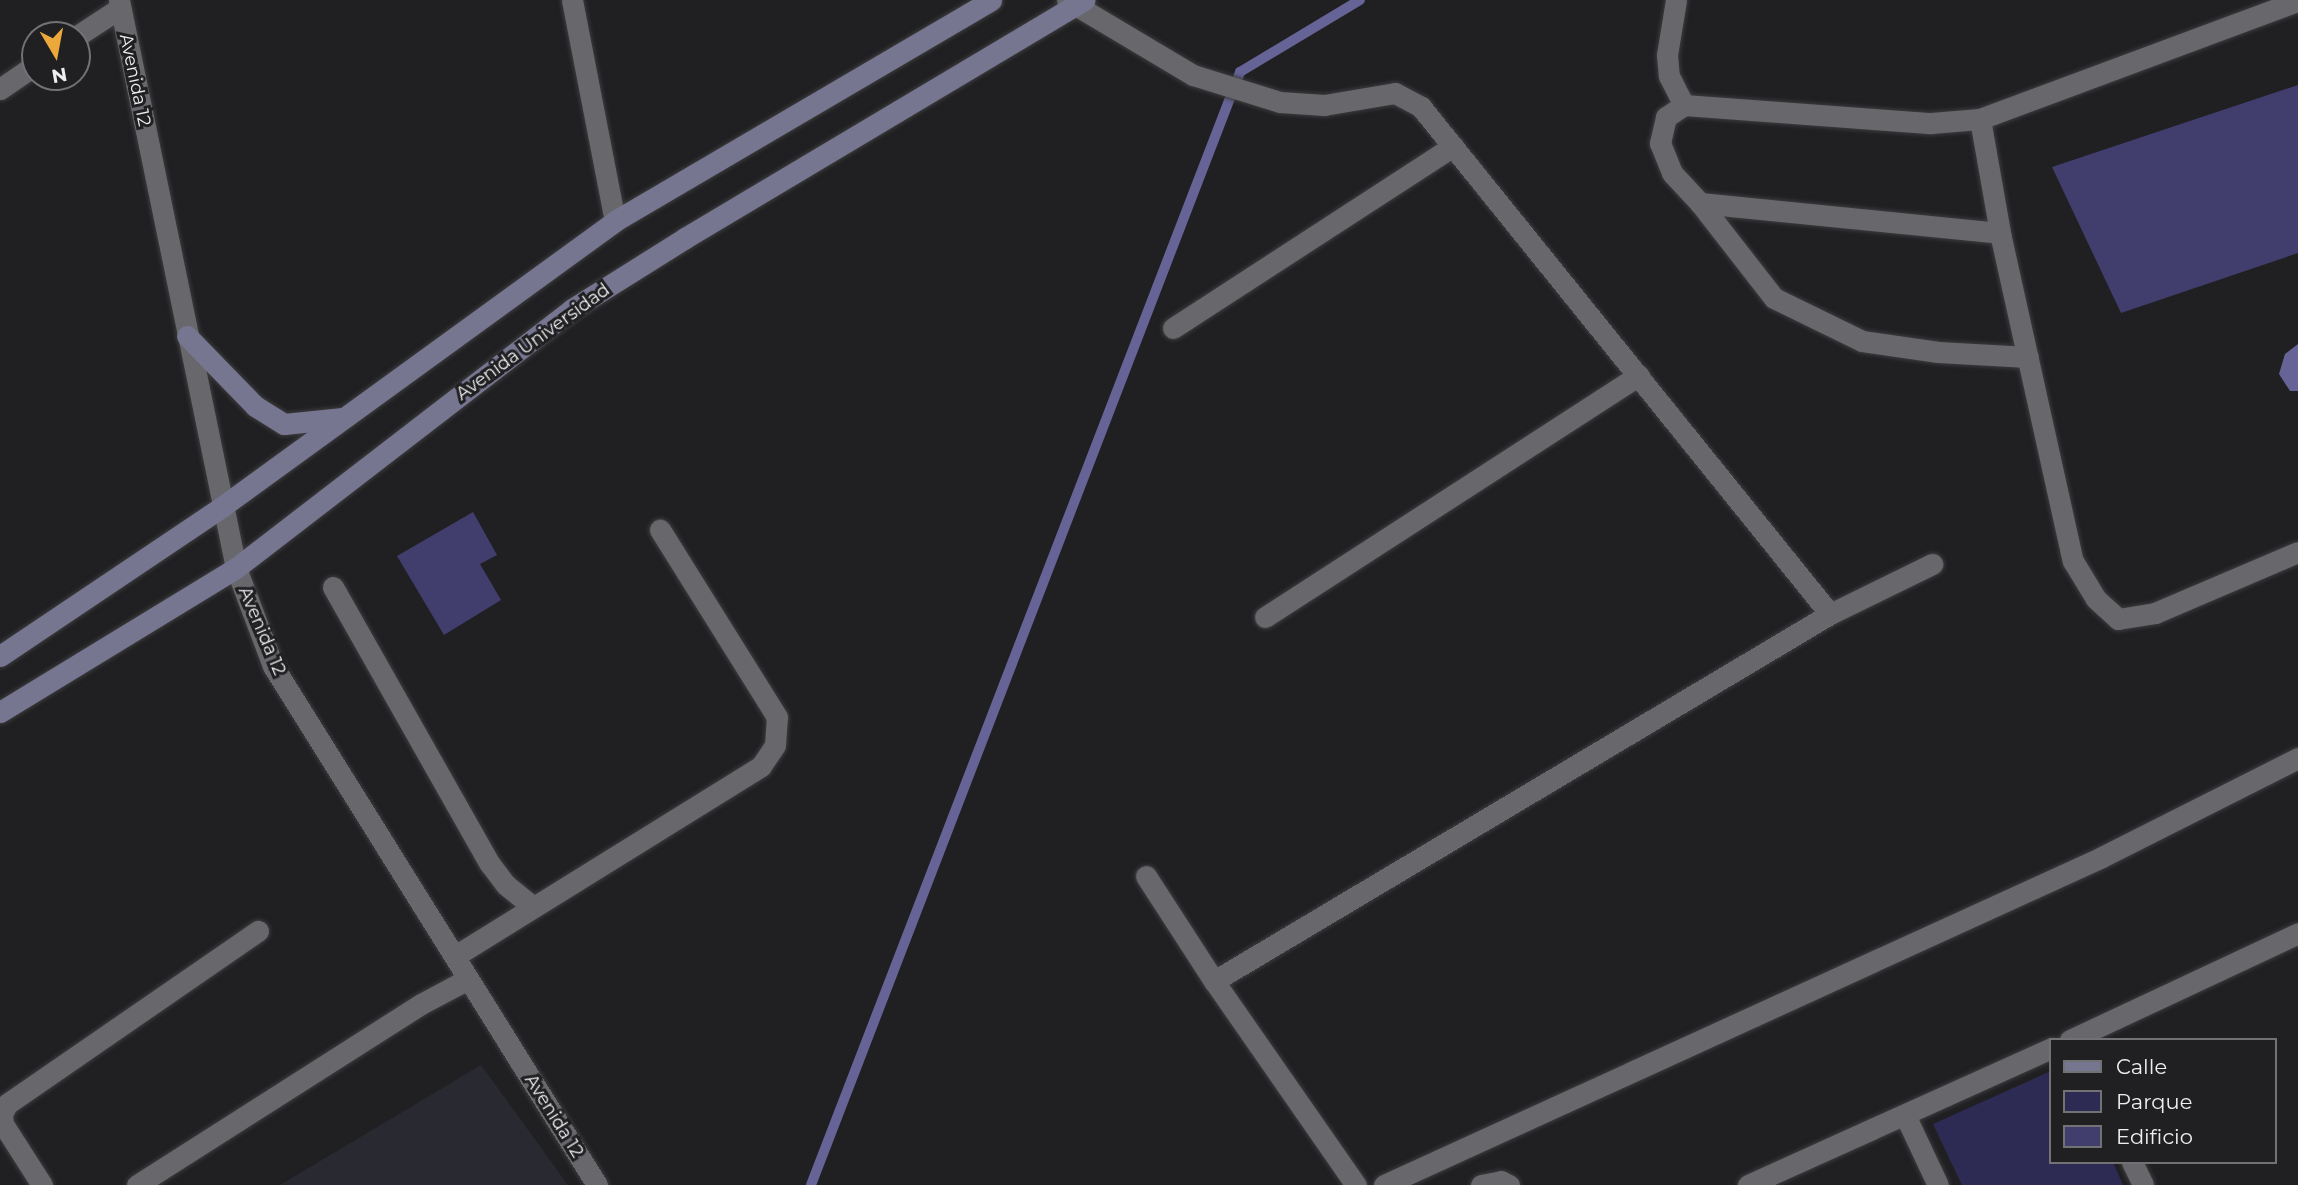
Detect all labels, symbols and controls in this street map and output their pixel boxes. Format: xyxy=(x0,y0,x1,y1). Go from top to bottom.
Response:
north arrow xyxy=(21,21,91,91)
street label: Avenida 12 xyxy=(115,32,155,128)
text: N xyxy=(50,63,69,88)
street label: Avenida Universidad xyxy=(452,279,614,405)
street label: Avenida 12 xyxy=(234,583,290,679)
legend xyxy=(2050,1038,2277,1164)
text: Calle xyxy=(2116,1054,2167,1079)
street label: Avenida 12 xyxy=(520,1070,588,1162)
text: Parque xyxy=(2116,1089,2192,1114)
text: Edificio xyxy=(2116,1124,2193,1149)

